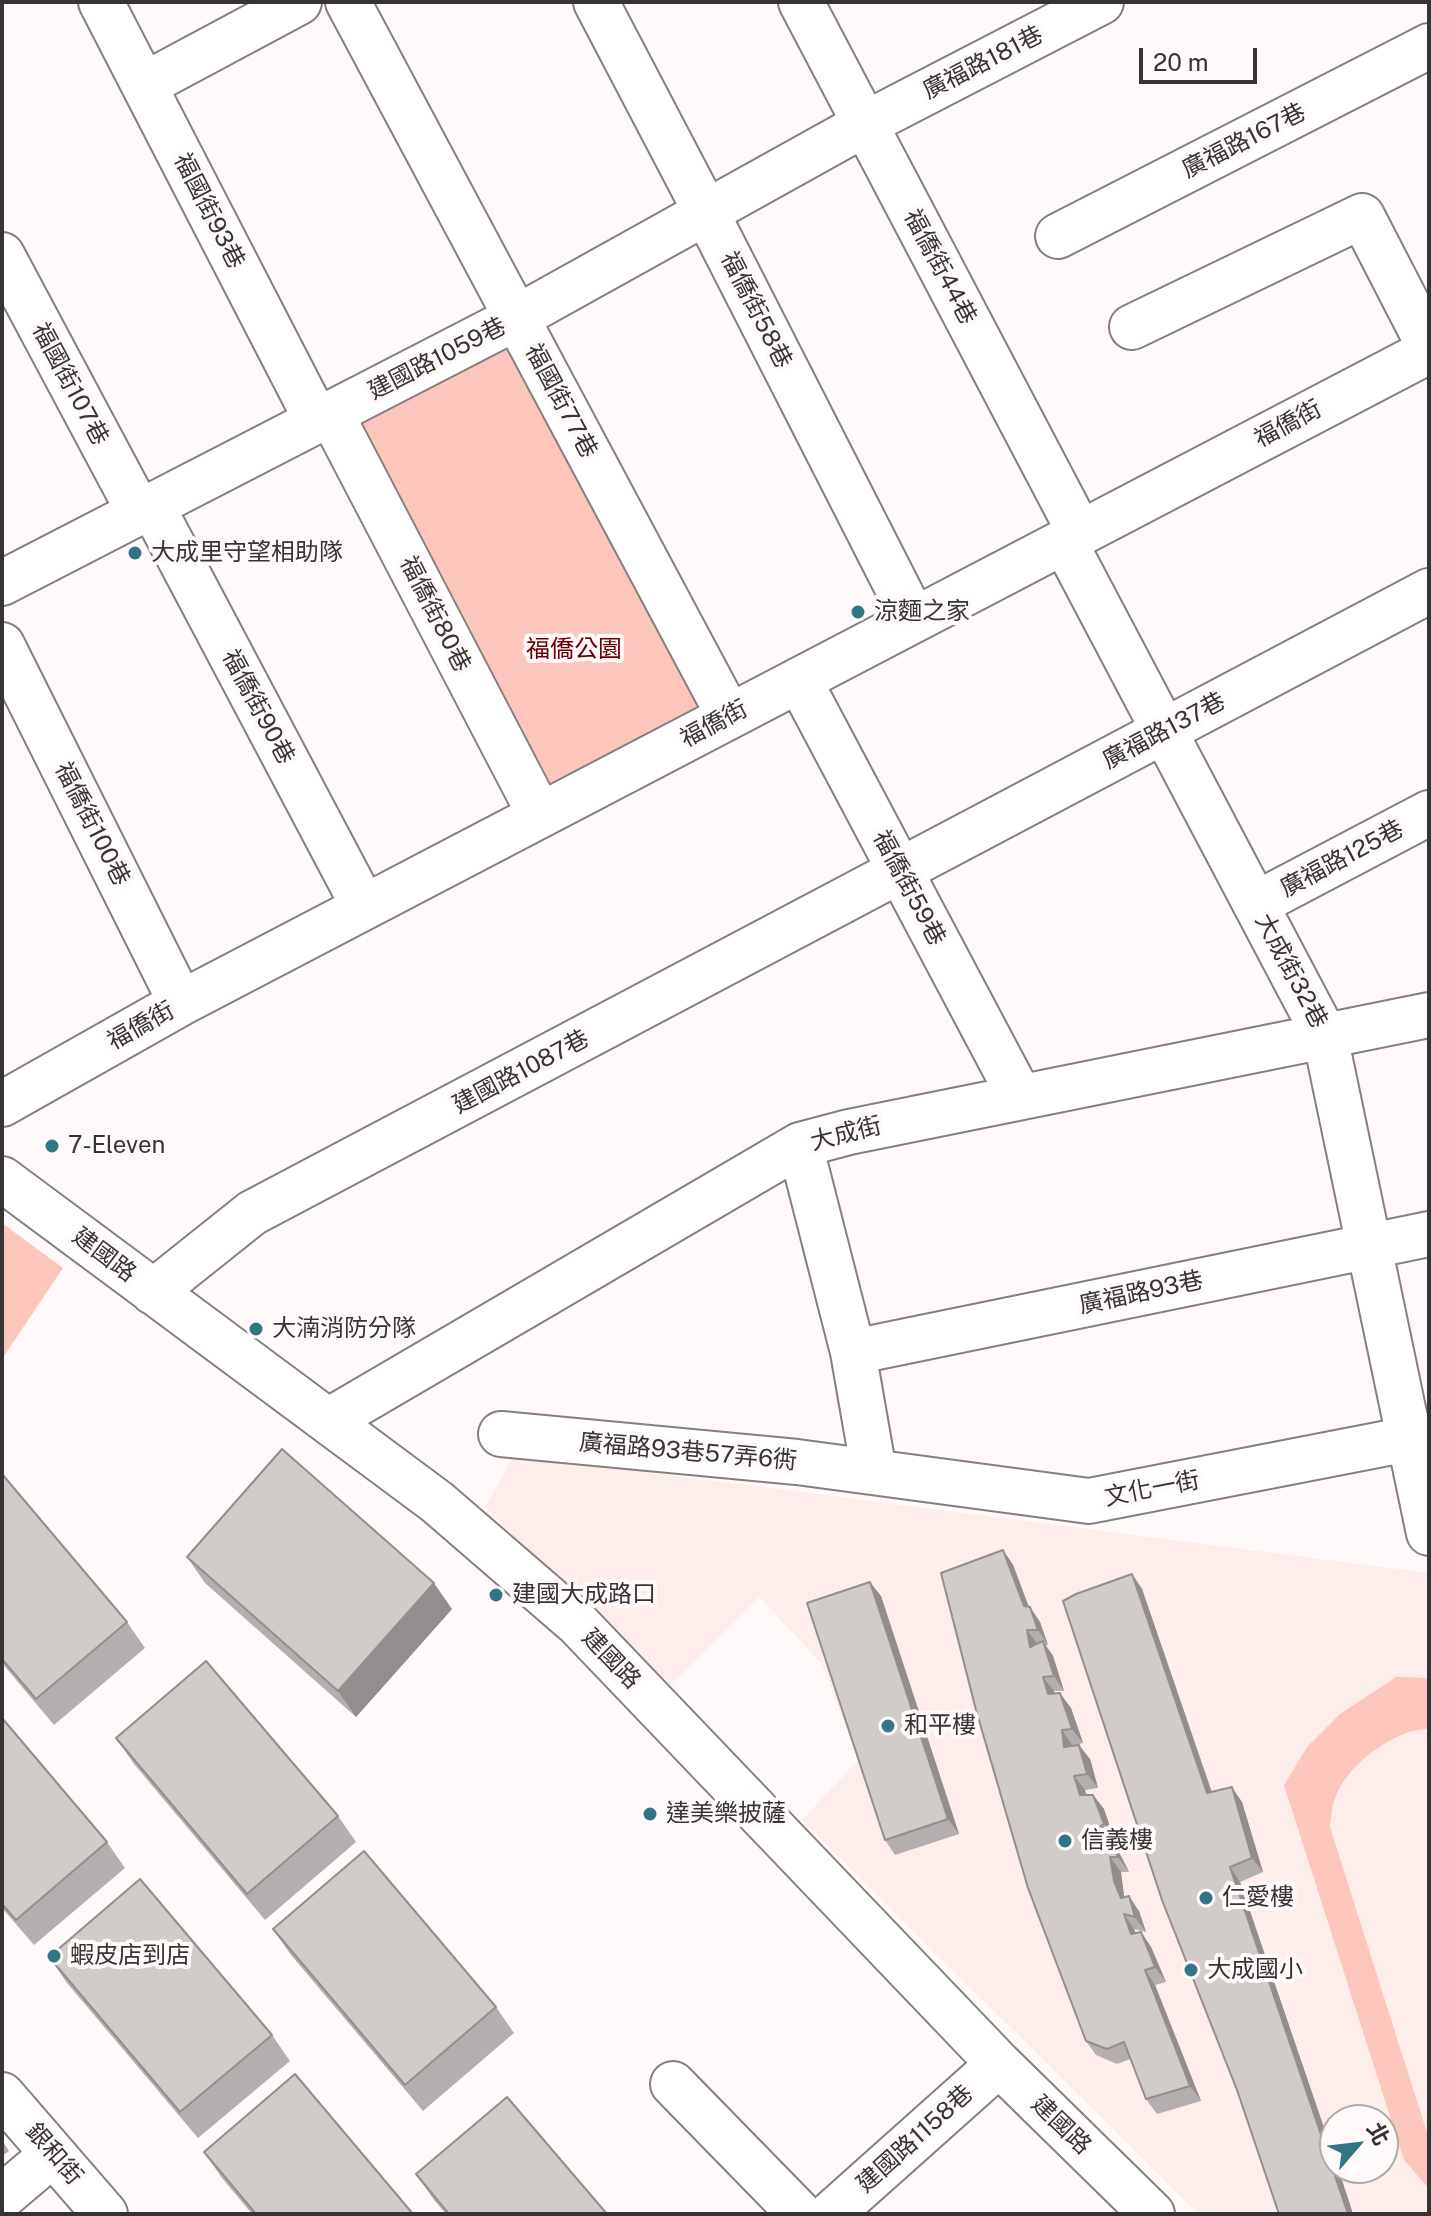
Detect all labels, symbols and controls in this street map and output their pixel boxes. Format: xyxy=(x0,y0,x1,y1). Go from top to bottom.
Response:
street label: 廣福路181巷 xyxy=(918,20,1048,106)
scale bar xyxy=(1143,32,1261,82)
text: 20 m xyxy=(1153,48,1209,76)
street label: 廣福路167巷 xyxy=(1177,98,1311,184)
street label: 福國街93巷 xyxy=(168,148,250,274)
street label: 福僑街44巷 xyxy=(898,205,982,329)
street label: 福僑街58巷 xyxy=(714,247,798,373)
street label: 建國路1059巷 xyxy=(363,312,511,406)
street label: 福國街107巷 xyxy=(26,318,114,450)
street label: 福國街77巷 xyxy=(519,339,603,463)
street label: 福僑街 xyxy=(1249,394,1327,454)
place label: 大成里守望相助隊 xyxy=(151,539,343,567)
marker: 大成里守望相助隊 xyxy=(126,544,144,562)
street label: 福僑街80巷 xyxy=(394,551,476,677)
place label: 涼麵之家 xyxy=(874,598,970,626)
marker: 涼麵之家 xyxy=(849,603,867,621)
park label: 福僑公園 xyxy=(526,636,622,664)
street label: 福僑街90巷 xyxy=(216,645,300,769)
street label: 廣福路137巷 xyxy=(1098,687,1230,775)
street label: 福僑街 xyxy=(675,694,753,754)
street label: 福僑街100巷 xyxy=(49,757,135,891)
street label: 廣福路125巷 xyxy=(1275,814,1409,904)
street label: 福僑街59巷 xyxy=(867,825,951,951)
street label: 大成街32巷 xyxy=(1249,909,1333,1033)
street label: 福僑街 xyxy=(103,996,179,1056)
street label: 建國路1087巷 xyxy=(448,1024,594,1120)
street label: 大成街 xyxy=(808,1111,884,1157)
place label: 7-Eleven xyxy=(68,1132,165,1160)
marker: 7-Eleven xyxy=(43,1137,61,1155)
street label: 建國路 xyxy=(67,1222,141,1288)
street label: 廣福路93巷 xyxy=(1076,1266,1206,1320)
place label: 大湳消防分隊 xyxy=(272,1315,416,1343)
marker: 大湳消防分隊 xyxy=(247,1320,265,1338)
street label: 廣福路93巷57弄6衖 xyxy=(578,1428,798,1476)
street label: 文化一街 xyxy=(1102,1466,1202,1512)
place label: 建國大成路口 xyxy=(512,1581,656,1609)
marker: 建國大成路口 xyxy=(487,1586,505,1604)
street label: 建國路 xyxy=(576,1623,646,1695)
place label: 和平樓 xyxy=(904,1712,976,1740)
marker: 和平樓 xyxy=(879,1717,897,1735)
place label: 達美樂披薩 xyxy=(666,1800,786,1828)
marker: 達美樂披薩 xyxy=(641,1805,659,1823)
place label: 信義樓 xyxy=(1081,1827,1153,1855)
marker: 信義樓 xyxy=(1056,1832,1074,1850)
place label: 仁愛樓 xyxy=(1222,1884,1294,1912)
marker: 仁愛樓 xyxy=(1197,1889,1215,1907)
place label: 蝦皮店到店 xyxy=(70,1942,190,1970)
marker: 蝦皮店到店 xyxy=(45,1947,63,1965)
place label: 大成國小 xyxy=(1207,1956,1303,1984)
marker: 大成國小 xyxy=(1182,1961,1200,1979)
street label: 建國路1158巷 xyxy=(851,2079,979,2199)
street label: 建國路 xyxy=(1025,2090,1097,2160)
north arrow xyxy=(1319,2104,1399,2184)
street label: 銀和街 xyxy=(20,2117,88,2191)
text: 北 xyxy=(1362,2118,1395,2149)

